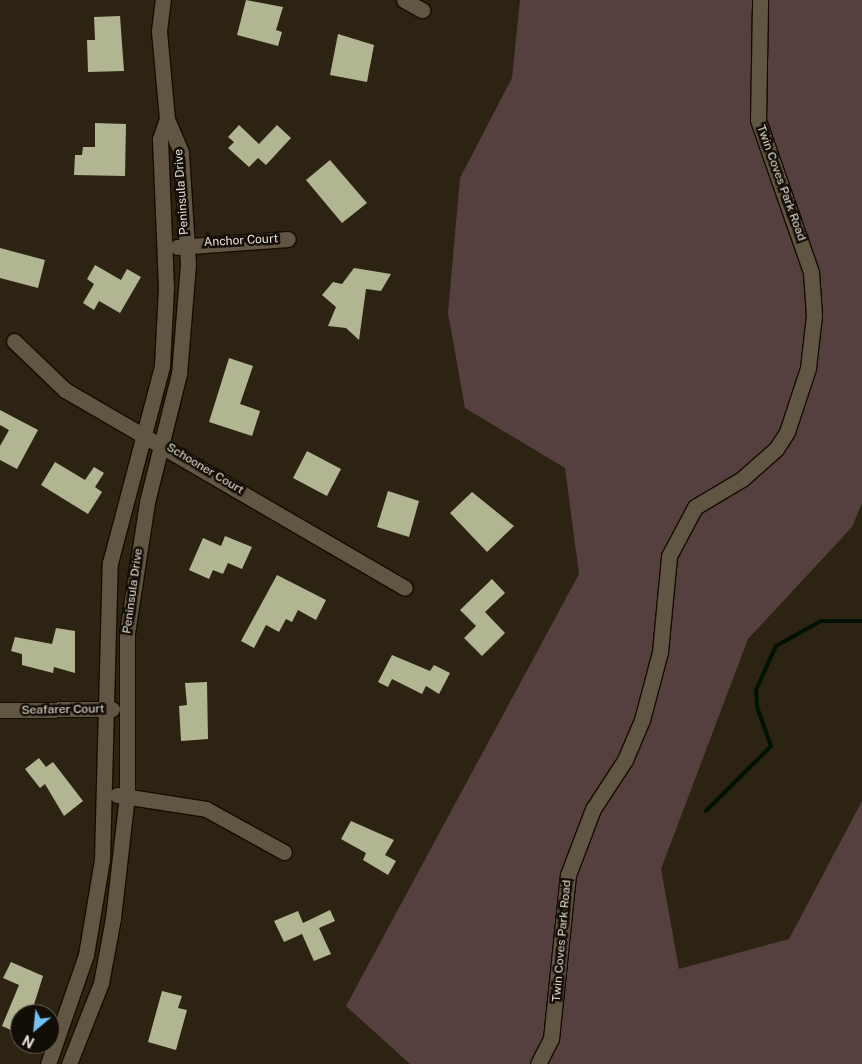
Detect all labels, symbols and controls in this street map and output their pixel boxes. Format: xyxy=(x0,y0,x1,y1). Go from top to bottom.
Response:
street label: Twin Coves Park Road xyxy=(753,123,809,243)
street label: Peninsula Drive xyxy=(172,149,192,235)
street label: Anchor Court xyxy=(203,232,279,250)
street label: Schooner Court xyxy=(164,440,246,498)
street label: Peninsula Drive xyxy=(120,547,146,635)
street label: Seafarer Court xyxy=(21,702,105,718)
street label: Twin Coves Park Road xyxy=(549,879,575,1003)
north arrow xyxy=(10,1004,60,1054)
text: N xyxy=(20,1032,37,1051)

